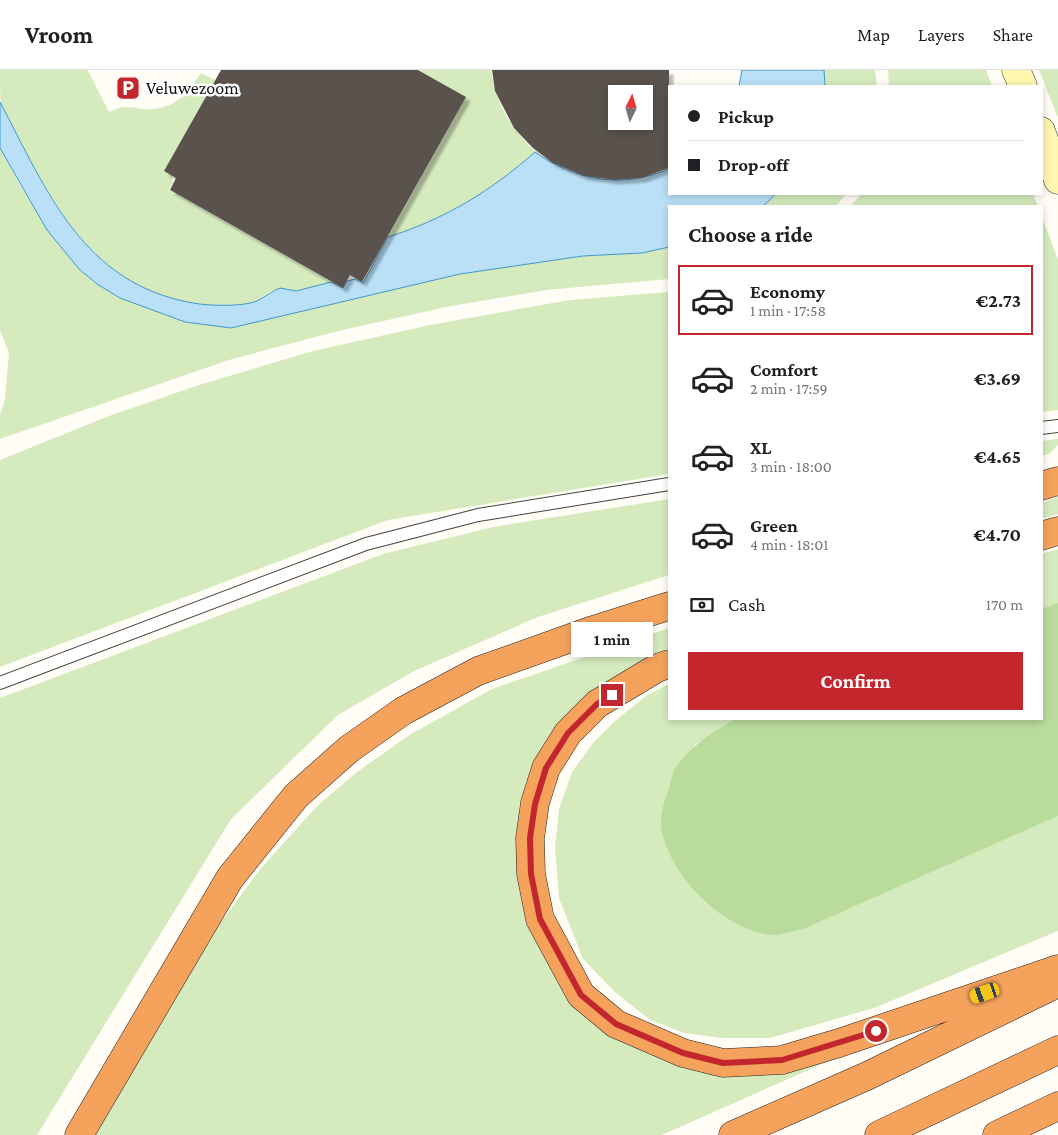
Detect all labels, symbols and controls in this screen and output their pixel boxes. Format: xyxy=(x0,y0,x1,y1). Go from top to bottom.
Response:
text: Vroom xyxy=(25,21,93,48)
text: Map xyxy=(857,25,890,45)
text: Layers xyxy=(918,25,965,45)
text: Share xyxy=(993,25,1033,45)
parking icon: Veluwezoom xyxy=(115,75,141,101)
place label: Veluwezoom xyxy=(146,78,239,98)
north arrow xyxy=(608,85,652,130)
map controls xyxy=(608,85,653,130)
text: Pickup xyxy=(718,106,774,127)
text: Drop-off xyxy=(718,154,789,175)
text: Choose a ride xyxy=(688,222,813,247)
icon: car xyxy=(690,278,735,323)
text: Economy xyxy=(750,281,825,302)
text: €2.73 xyxy=(976,290,1021,311)
text: 1 min · 17:58 xyxy=(750,302,826,319)
icon: car xyxy=(690,356,735,401)
text: Comfort xyxy=(750,359,818,380)
text: €3.69 xyxy=(974,368,1021,389)
text: 2 min · 17:59 xyxy=(750,380,828,397)
icon: car xyxy=(690,434,735,479)
text: XL xyxy=(750,437,772,458)
text: €4.65 xyxy=(974,446,1021,467)
text: 3 min · 18:00 xyxy=(750,458,832,475)
icon: car xyxy=(690,512,735,557)
text: Green xyxy=(750,515,798,536)
text: €4.70 xyxy=(973,524,1021,545)
text: 4 min · 18:01 xyxy=(750,536,829,553)
icon: cash xyxy=(688,591,716,619)
text: Cash xyxy=(728,594,766,615)
text: 170 m xyxy=(986,596,1023,613)
callout: 1 min xyxy=(571,622,653,658)
text: 1 min xyxy=(594,631,630,648)
button: Confirm xyxy=(688,652,1023,710)
route end xyxy=(601,684,623,706)
car xyxy=(968,981,1001,1005)
route start xyxy=(865,1020,887,1042)

